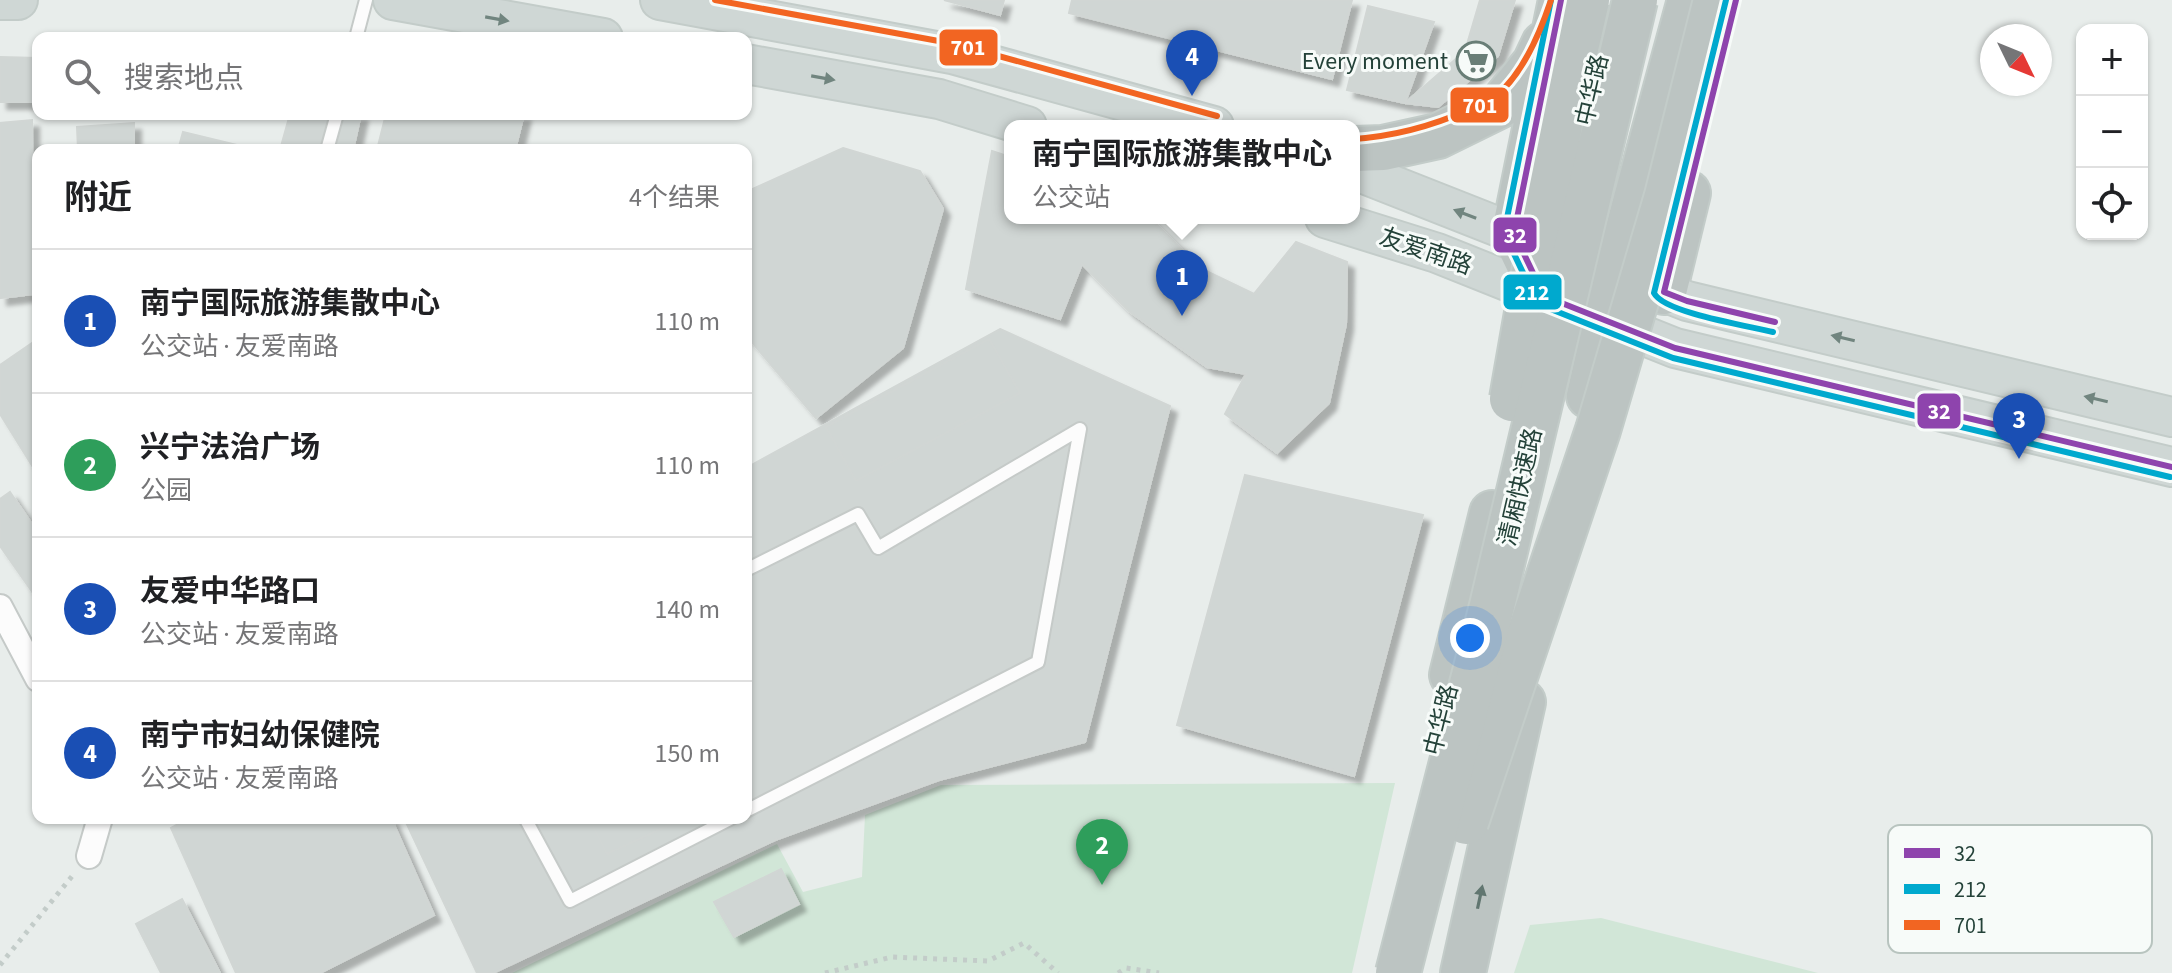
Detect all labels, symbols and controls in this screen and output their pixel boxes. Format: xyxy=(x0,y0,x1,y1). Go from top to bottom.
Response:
one-way arrow xyxy=(485,13,510,25)
north arrow xyxy=(1980,24,2052,96)
map controls xyxy=(2076,24,2148,240)
button: + xyxy=(2076,24,2148,96)
line badge: 701 xyxy=(938,28,999,67)
pin: 4 xyxy=(1166,30,1218,96)
search box xyxy=(32,32,752,120)
text: 701 xyxy=(951,32,985,64)
supermarket icon: Every moment xyxy=(1455,40,1497,82)
place label: Every moment xyxy=(1302,44,1448,79)
street label: 中华路 xyxy=(1567,51,1618,129)
icon: search xyxy=(60,54,104,98)
text: 搜索地点 xyxy=(124,57,244,100)
one-way arrow xyxy=(811,72,836,84)
line badge: 701 xyxy=(1449,86,1510,124)
text: 701 xyxy=(1463,90,1497,122)
button: − xyxy=(2076,96,2148,168)
popup xyxy=(1004,120,1360,224)
text: 南宁国际旅游集散中心 xyxy=(1032,133,1332,176)
button: locate xyxy=(2076,168,2148,240)
text: 附近 xyxy=(64,174,132,223)
text: 4个结果 xyxy=(629,179,720,216)
text: 公交站 xyxy=(1032,179,1110,216)
one-way arrow xyxy=(1453,207,1477,220)
line badge: 32 xyxy=(1492,216,1538,254)
street label: 友爱南路 xyxy=(1375,219,1477,284)
text: 32 xyxy=(1503,220,1527,252)
pin: 1 xyxy=(1156,250,1208,316)
line badge: 212 xyxy=(1502,273,1563,311)
text: 212 xyxy=(1515,277,1549,309)
text: 南宁国际旅游集散中心 xyxy=(140,282,440,325)
text: 1 xyxy=(83,303,97,340)
text: 110 m xyxy=(654,303,720,340)
text: 公交站 · 友爱南路 xyxy=(140,328,339,365)
one-way arrow xyxy=(1831,331,1856,344)
line badge: 32 xyxy=(1916,392,1962,430)
one-way arrow xyxy=(2084,392,2109,404)
pin: 3 xyxy=(1993,393,2045,459)
text: 32 xyxy=(1927,396,1951,428)
street label: 清厢快速路 xyxy=(1490,425,1551,550)
text: 兴宁法治广场 xyxy=(140,426,320,469)
text: 2 xyxy=(83,447,97,484)
text: 110 m xyxy=(654,447,720,484)
text: 公园 xyxy=(140,472,192,509)
text: 友爱中华路口 xyxy=(140,570,320,613)
text: 3 xyxy=(83,591,97,628)
text: 140 m xyxy=(654,591,720,628)
text: 公交站 · 友爱南路 xyxy=(140,616,339,653)
your location xyxy=(1450,618,1490,658)
street label: 中华路 xyxy=(1416,681,1467,759)
text: 南宁市妇幼保健院 xyxy=(140,714,380,757)
text: 4 xyxy=(83,735,97,772)
text: 150 m xyxy=(654,735,720,772)
text: 公交站 · 友爱南路 xyxy=(140,760,339,797)
pin: 2 xyxy=(1076,819,1128,885)
legend xyxy=(1888,825,2152,953)
text: 32 xyxy=(1954,838,1976,870)
text: 212 xyxy=(1954,874,1987,906)
one-way arrow xyxy=(1474,884,1487,909)
text: 701 xyxy=(1954,910,1987,942)

